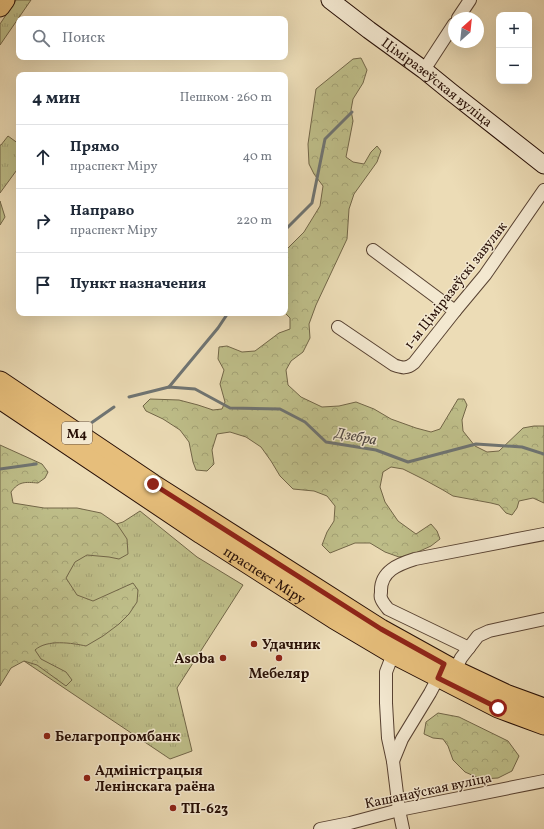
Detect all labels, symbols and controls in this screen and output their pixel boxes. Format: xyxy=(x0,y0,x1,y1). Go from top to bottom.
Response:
north arrow xyxy=(448,12,484,48)
map controls xyxy=(496,12,532,84)
button: + xyxy=(496,12,532,48)
search box xyxy=(16,16,288,60)
icon: search xyxy=(30,27,52,49)
text: Поиск xyxy=(62,28,105,49)
street label: Ціміразеўская вуліца xyxy=(377,34,496,132)
button: − xyxy=(496,48,532,84)
text: 4 мин xyxy=(32,87,80,110)
text: Пешком · 260 m xyxy=(180,89,272,107)
text: Прямо xyxy=(70,137,119,158)
icon: ahead xyxy=(32,146,54,168)
text: 40 m xyxy=(243,148,272,166)
text: праспект Міру xyxy=(70,158,157,176)
text: Направо xyxy=(70,201,134,222)
icon: right xyxy=(32,210,54,232)
text: 220 m xyxy=(236,212,272,230)
street label: 1-ы Ціміразеўскі завулак xyxy=(400,218,512,354)
text: праспект Міру xyxy=(70,222,157,240)
icon: arrive xyxy=(32,274,54,296)
text: Пункт назначения xyxy=(70,274,206,295)
road number: М4 xyxy=(62,422,92,444)
water label: Дзебра xyxy=(332,423,378,452)
route end xyxy=(144,475,162,493)
street label: праспект Міру xyxy=(219,543,309,610)
place label: Удачник xyxy=(262,636,321,655)
marker: Удачник xyxy=(249,639,259,649)
place label: Asoba xyxy=(175,650,215,669)
marker: Asoba xyxy=(218,653,228,663)
marker: Мебеляр xyxy=(274,653,284,663)
place label: Мебеляр xyxy=(249,665,309,684)
route start xyxy=(489,699,507,717)
place label: Белагропромбанк xyxy=(55,728,181,747)
marker: Белагропромбанк xyxy=(42,731,52,741)
place label: Адміністрацыя Ленінскага раёна xyxy=(95,762,216,797)
street label: Кашанаўская вуліца xyxy=(363,769,494,814)
marker: Адміністрацыя Ленінскага раёна xyxy=(82,773,92,783)
place label: ТП-623 xyxy=(181,800,228,819)
marker: ТП-623 xyxy=(168,803,178,813)

